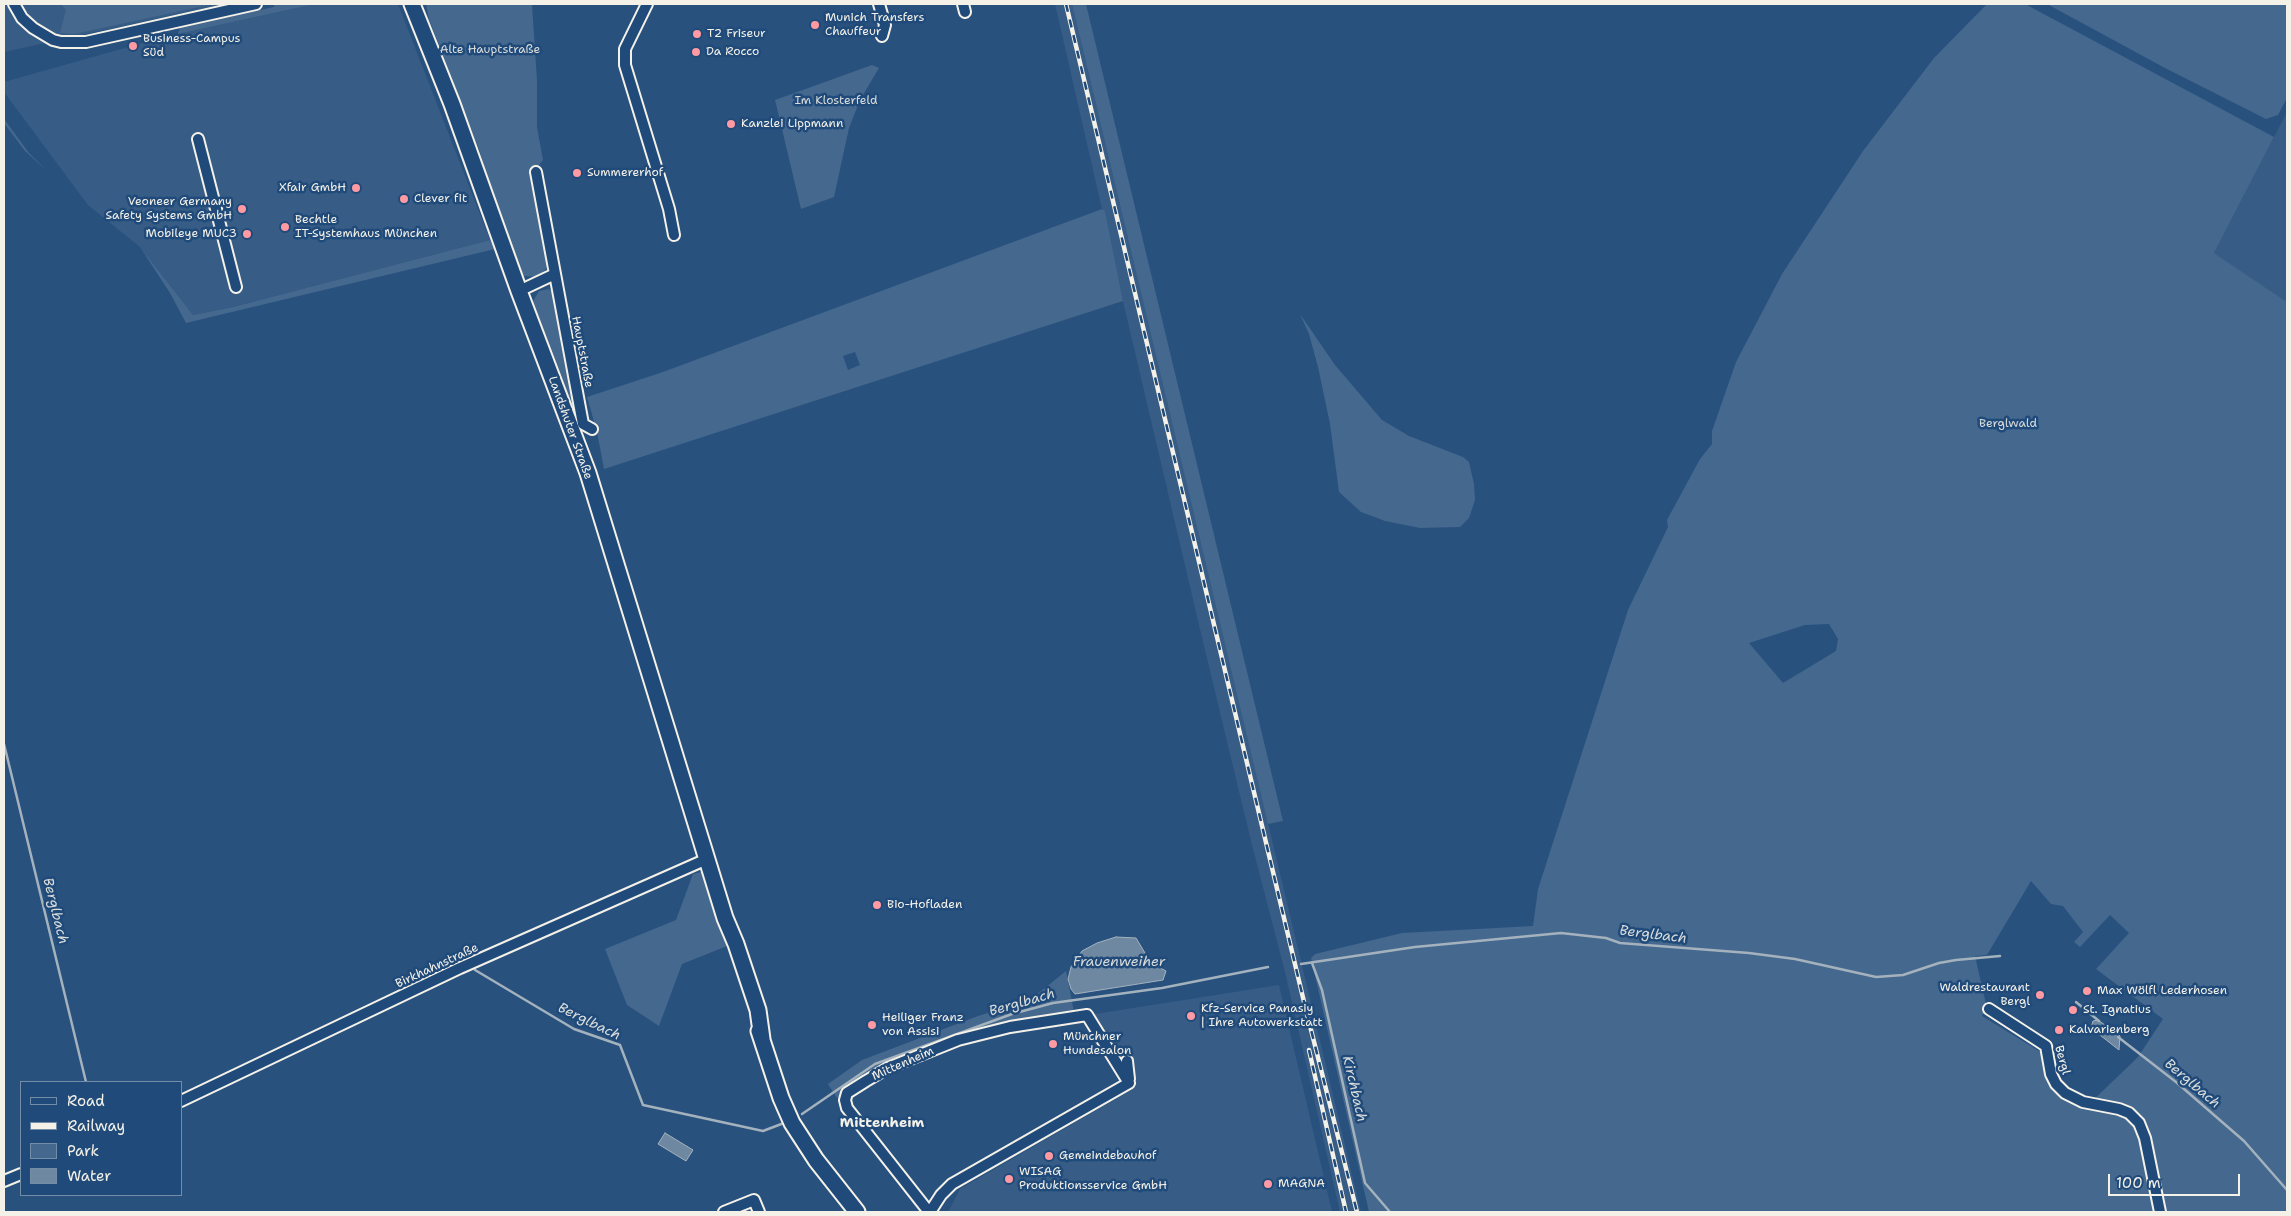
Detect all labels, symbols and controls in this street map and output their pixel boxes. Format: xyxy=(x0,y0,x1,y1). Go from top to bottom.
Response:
place label: Munich Transfers Chauffeur xyxy=(825,11,924,39)
marker: Munich Transfers Chauffeur xyxy=(809,19,821,31)
place label: T2 Friseur xyxy=(707,27,766,41)
marker: T2 Friseur xyxy=(691,28,703,40)
place label: Business-Campus Süd xyxy=(143,32,241,60)
marker: Business-Campus Süd xyxy=(127,40,139,52)
park label: Alte Hauptstraße xyxy=(440,43,540,57)
place label: Da Rocco xyxy=(706,45,759,59)
marker: Da Rocco xyxy=(690,46,702,58)
park label: Im Klosterfeld xyxy=(795,94,877,108)
place label: Kanzlei Lippmann xyxy=(741,117,843,131)
marker: Kanzlei Lippmann xyxy=(725,118,737,130)
place label: Summererhof xyxy=(587,166,663,180)
marker: Summererhof xyxy=(571,167,583,179)
place label: Xfair GmbH xyxy=(279,181,346,195)
marker: Xfair GmbH xyxy=(350,182,362,194)
place label: Clever fit xyxy=(414,192,467,206)
marker: Clever fit xyxy=(398,193,410,205)
place label: Veoneer Germany Safety Systems GmbH xyxy=(106,195,232,223)
marker: Veoneer Germany Safety Systems GmbH xyxy=(236,203,248,215)
place label: Bechtle IT-Systemhaus München xyxy=(295,213,437,241)
marker: Bechtle IT-Systemhaus München xyxy=(279,221,291,233)
place label: Mobileye MUC3 xyxy=(145,227,237,241)
marker: Mobileye MUC3 xyxy=(241,228,253,240)
street label: Hauptstraße xyxy=(568,315,596,389)
street label: Landshuter Straße xyxy=(545,375,595,481)
park label: Berglwald xyxy=(1979,417,2037,431)
water label: Berglbach xyxy=(39,876,71,946)
place label: Bio-Hofladen xyxy=(887,898,962,912)
marker: Bio-Hofladen xyxy=(871,899,883,911)
water label: Berglbach xyxy=(1618,923,1688,947)
street label: Birkhahnstraße xyxy=(393,941,481,991)
water label: Frauenweiher xyxy=(1073,954,1165,970)
place label: Waldrestaurant Bergl xyxy=(1939,981,2030,1009)
place label: Max Wölfl Lederhosen xyxy=(2097,984,2227,998)
marker: Max Wölfl Lederhosen xyxy=(2081,985,2093,997)
water label: Berglbach xyxy=(987,986,1057,1020)
marker: Waldrestaurant Bergl xyxy=(2034,989,2046,1001)
water label: Berglbach xyxy=(555,1000,623,1044)
place label: Kfz-Service Panasiy | Ihre Autowerkstatt xyxy=(1201,1002,1323,1030)
place label: St. Ignatius xyxy=(2083,1003,2151,1017)
marker: St. Ignatius xyxy=(2067,1004,2079,1016)
marker: Kfz-Service Panasiy | Ihre Autowerkstatt xyxy=(1185,1010,1197,1022)
place label: Heiliger Franz von Assisi xyxy=(882,1011,964,1039)
marker: Heiliger Franz von Assisi xyxy=(866,1019,878,1031)
place label: Kalvarienberg xyxy=(2069,1023,2149,1037)
marker: Kalvarienberg xyxy=(2053,1024,2065,1036)
place label: Münchner Hundesalon xyxy=(1063,1030,1131,1058)
marker: Münchner Hundesalon xyxy=(1047,1038,1059,1050)
street label: Mittenheim xyxy=(870,1044,936,1084)
street label: Bergl xyxy=(2051,1044,2073,1076)
water label: Kirchbach xyxy=(1338,1054,1370,1124)
water label: Berglbach xyxy=(2161,1056,2223,1112)
legend xyxy=(20,1081,182,1196)
text: Road xyxy=(67,1091,105,1111)
district label: Mittenheim xyxy=(840,1115,924,1131)
text: Railway xyxy=(67,1116,125,1136)
text: Park xyxy=(67,1141,99,1161)
place label: Gemeindebauhof xyxy=(1059,1149,1156,1163)
marker: Gemeindebauhof xyxy=(1043,1150,1055,1162)
scale bar xyxy=(2111,1164,2244,1196)
place label: WISAG Produktionsservice GmbH xyxy=(1019,1165,1167,1193)
text: Water xyxy=(67,1166,111,1186)
marker: WISAG Produktionsservice GmbH xyxy=(1003,1173,1015,1185)
text: 100 m xyxy=(2116,1173,2161,1193)
place label: MAGNA xyxy=(1278,1177,1325,1191)
marker: MAGNA xyxy=(1262,1178,1274,1190)

